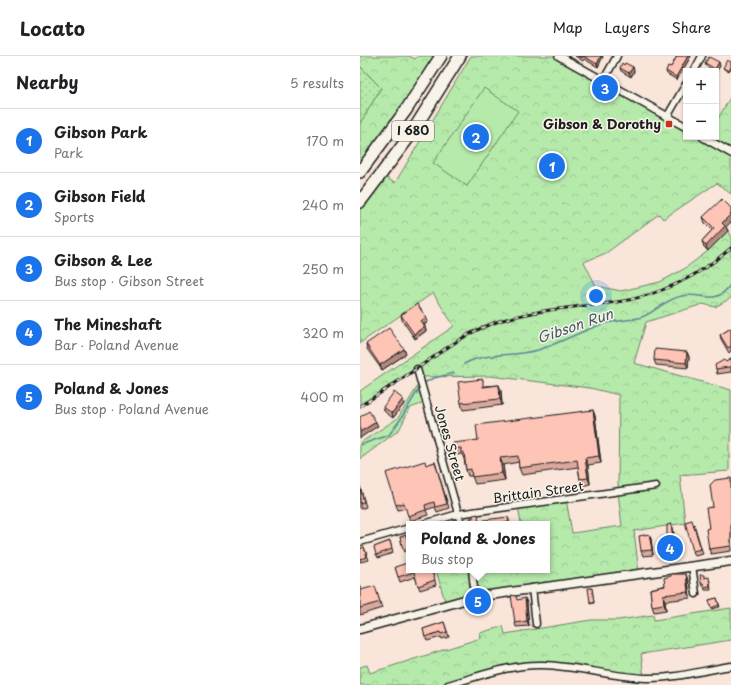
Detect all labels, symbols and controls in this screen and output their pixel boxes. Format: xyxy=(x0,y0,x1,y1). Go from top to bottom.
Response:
text: Locato xyxy=(20,14,85,42)
text: Map xyxy=(553,17,583,38)
text: Layers xyxy=(605,17,650,38)
text: Share xyxy=(672,17,711,38)
map controls xyxy=(683,68,719,140)
button: + xyxy=(683,68,719,104)
text: Nearby xyxy=(16,69,78,95)
text: 5 results xyxy=(290,73,344,92)
pin: 3 xyxy=(592,73,618,103)
button: − xyxy=(683,104,719,140)
place label: Gibson & Dorothy xyxy=(543,114,661,133)
marker: Gibson & Dorothy xyxy=(664,119,674,129)
text: Gibson Park xyxy=(54,120,147,143)
road number: I 680 xyxy=(392,121,434,141)
pin: 2 xyxy=(463,122,489,152)
text: 1 xyxy=(26,131,32,150)
text: 170 m xyxy=(306,131,344,150)
text: Park xyxy=(54,143,83,162)
pin: 1 xyxy=(539,151,565,181)
text: Gibson Field xyxy=(54,184,146,207)
text: 2 xyxy=(24,195,34,214)
text: 240 m xyxy=(302,195,344,214)
text: Sports xyxy=(54,207,94,226)
text: Gibson & Lee xyxy=(54,248,152,271)
text: 3 xyxy=(25,259,33,278)
text: 250 m xyxy=(302,259,344,278)
text: Bus stop · Gibson Street xyxy=(54,271,204,290)
your location xyxy=(586,286,606,306)
water label: Gibson Run xyxy=(534,303,616,348)
text: The Mineshaft xyxy=(54,312,162,335)
text: 4 xyxy=(25,323,33,342)
text: 320 m xyxy=(302,323,344,342)
text: Bar · Poland Avenue xyxy=(54,335,179,354)
text: Poland & Jones xyxy=(54,376,169,399)
text: 5 xyxy=(25,387,33,406)
text: 400 m xyxy=(301,387,344,406)
text: Bus stop · Poland Avenue xyxy=(54,399,209,418)
street label: Jones Street xyxy=(431,403,470,483)
street label: Brittain Street xyxy=(491,476,585,507)
popup xyxy=(406,521,550,573)
text: Poland & Jones xyxy=(421,526,535,549)
pin: 4 xyxy=(657,533,683,563)
text: Bus stop xyxy=(421,549,474,568)
pin: 5 xyxy=(465,586,491,616)

